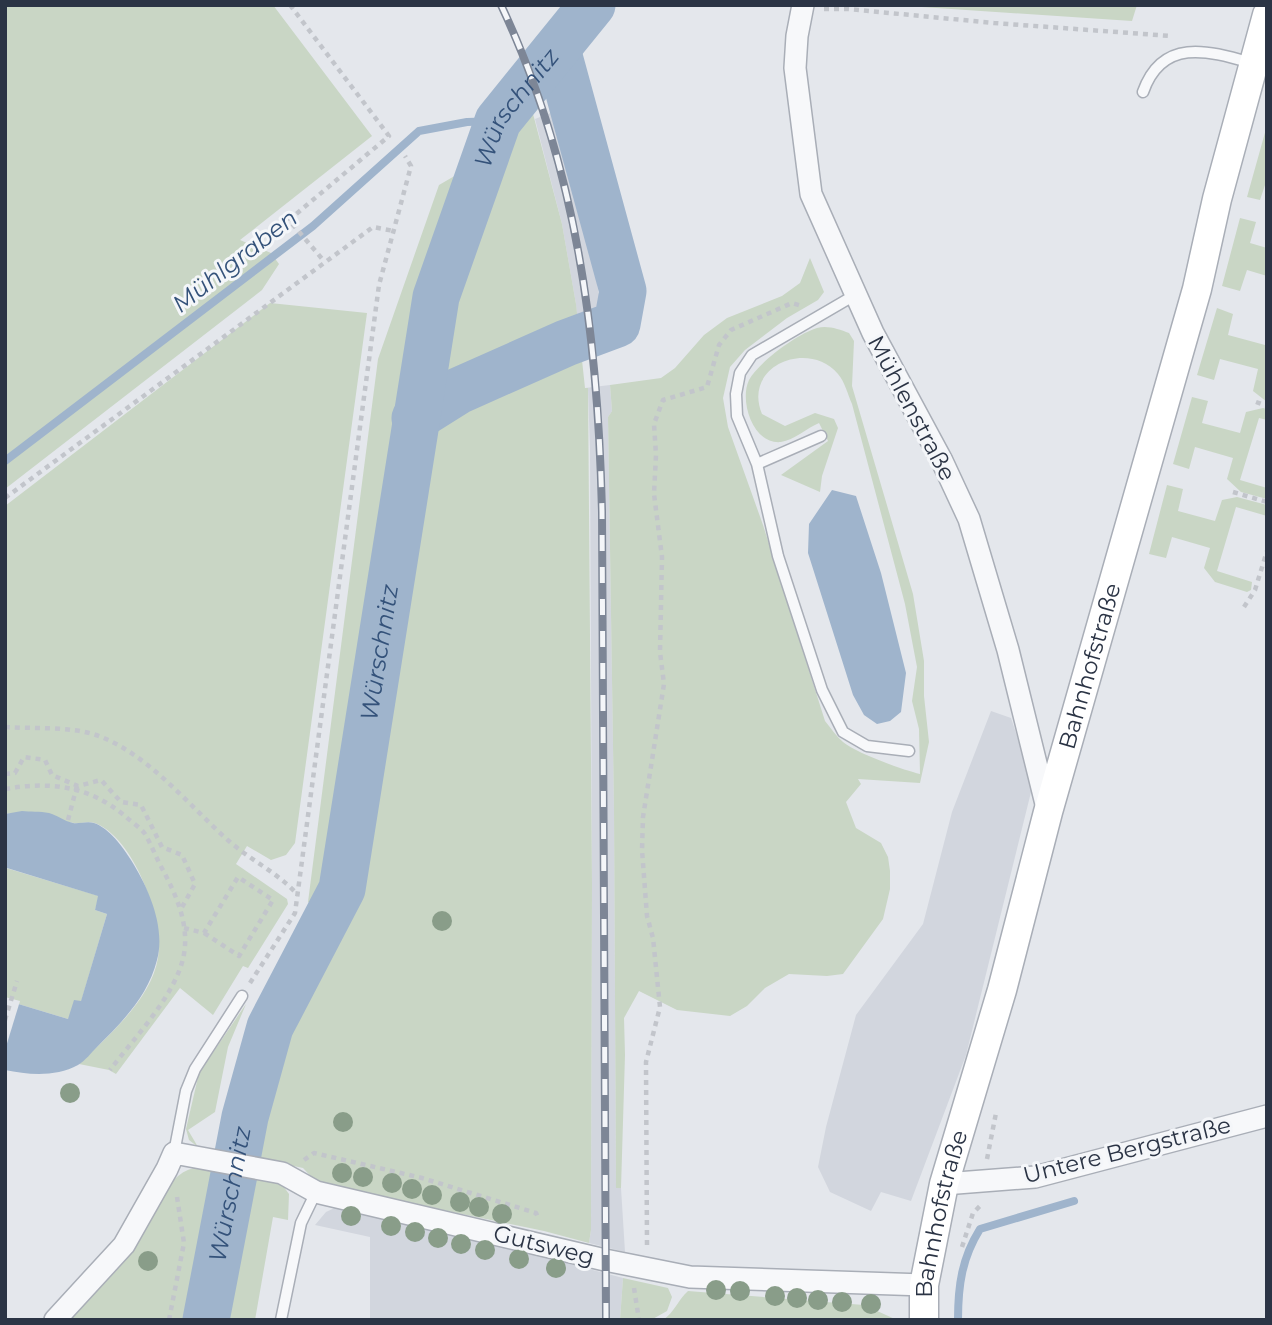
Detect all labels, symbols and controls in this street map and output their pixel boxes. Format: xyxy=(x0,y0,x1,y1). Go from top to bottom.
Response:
water label: Würschnitz xyxy=(468,42,565,171)
water label: Mühlgraben xyxy=(166,203,303,318)
street label: Mühlenstraße xyxy=(862,331,962,485)
street label: Bahnhofstraße xyxy=(1053,580,1127,752)
water label: Würschnitz xyxy=(354,582,404,723)
street label: Untere Bergstraße xyxy=(1020,1111,1234,1189)
water label: Würschnitz xyxy=(202,1123,257,1264)
street label: Bahnhofstraße xyxy=(910,1127,973,1298)
street label: Gutsweg xyxy=(491,1219,597,1271)

